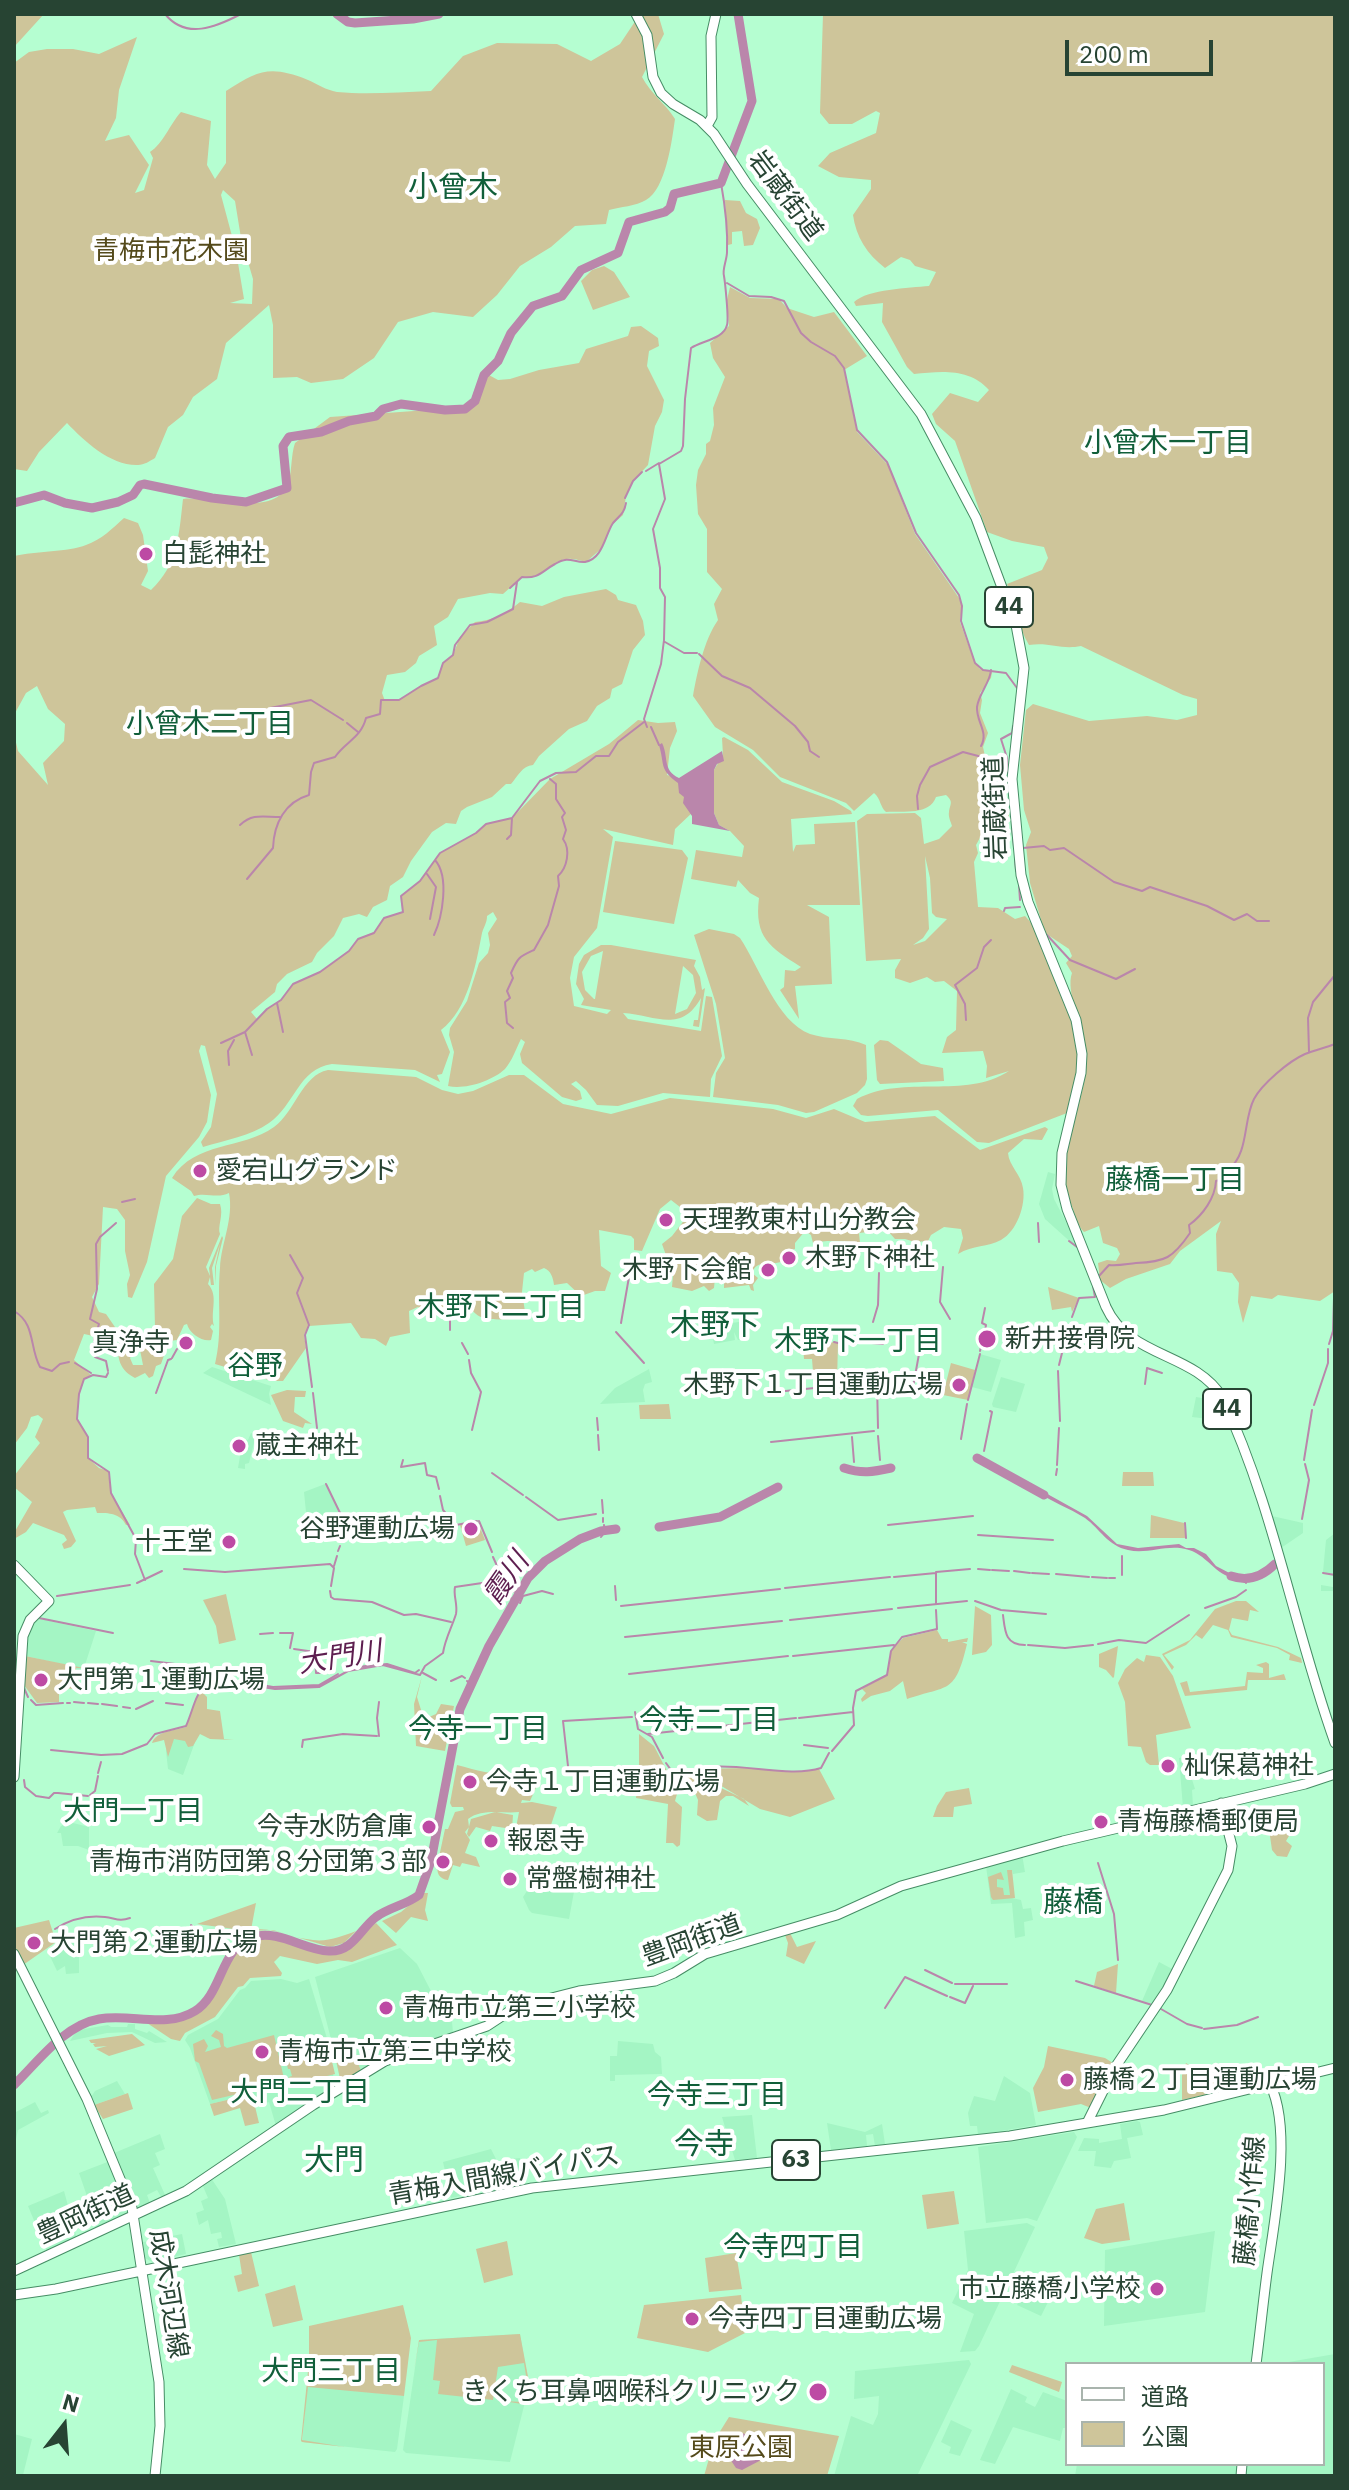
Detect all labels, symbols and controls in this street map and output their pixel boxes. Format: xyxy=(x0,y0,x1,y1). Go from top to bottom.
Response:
scale bar xyxy=(1069,24,1217,74)
text: 200 m xyxy=(1079,38,1149,70)
street label: 岩蔵街道 xyxy=(741,145,829,247)
district label: 小曾木 xyxy=(408,170,498,206)
park label: 青梅市花木園 xyxy=(93,235,249,267)
district label: 小曾木一丁目 xyxy=(1084,427,1252,461)
place label: 白髭神社 xyxy=(162,538,266,570)
marker: 白髭神社 xyxy=(137,545,155,563)
road number: 44 xyxy=(985,587,1033,627)
district label: 小曾木二丁目 xyxy=(126,708,294,742)
street label: 岩蔵街道 xyxy=(979,755,1013,861)
place label: 愛宕山グランド xyxy=(216,1155,398,1187)
marker: 愛宕山グランド xyxy=(191,1162,209,1180)
district label: 藤橋一丁目 xyxy=(1105,1164,1245,1198)
place label: 天理教東村山分教会 xyxy=(682,1204,916,1236)
marker: 天理教東村山分教会 xyxy=(657,1211,675,1229)
place label: 木野下神社 xyxy=(805,1242,935,1274)
marker: 木野下神社 xyxy=(780,1249,798,1267)
place label: 木野下会館 xyxy=(622,1254,752,1286)
marker: 木野下会館 xyxy=(759,1261,777,1279)
district label: 木野下二丁目 xyxy=(417,1291,585,1325)
district label: 木野下 xyxy=(670,1308,760,1344)
place label: 新井接骨院 xyxy=(1005,1323,1135,1355)
district label: 木野下一丁目 xyxy=(774,1325,942,1359)
place label: 真浄寺 xyxy=(92,1327,170,1359)
marker: 新井接骨院 xyxy=(976,1328,998,1350)
marker: 真浄寺 xyxy=(177,1334,195,1352)
district label: 谷野 xyxy=(227,1350,283,1384)
place label: 木野下１丁目運動広場 xyxy=(683,1369,943,1401)
marker: 木野下１丁目運動広場 xyxy=(950,1376,968,1394)
road number: 44 xyxy=(1203,1389,1251,1429)
place label: 蔵主神社 xyxy=(255,1430,359,1462)
marker: 蔵主神社 xyxy=(230,1437,248,1455)
place label: 谷野運動広場 xyxy=(299,1513,455,1545)
marker: 谷野運動広場 xyxy=(462,1520,480,1538)
place label: 十王堂 xyxy=(135,1526,213,1558)
marker: 十王堂 xyxy=(220,1533,238,1551)
water label: 霞川 xyxy=(477,1546,537,1612)
water label: 大門川 xyxy=(296,1635,384,1681)
place label: 大門第１運動広場 xyxy=(57,1664,265,1696)
marker: 大門第１運動広場 xyxy=(32,1671,50,1689)
district label: 今寺二丁目 xyxy=(639,1704,779,1738)
district label: 今寺一丁目 xyxy=(408,1713,548,1747)
place label: 杣保葛神社 xyxy=(1184,1750,1314,1782)
marker: 杣保葛神社 xyxy=(1159,1757,1177,1775)
place label: 今寺１丁目運動広場 xyxy=(486,1766,720,1798)
marker: 今寺１丁目運動広場 xyxy=(461,1773,479,1791)
district label: 大門一丁目 xyxy=(63,1795,203,1829)
place label: 青梅藤橋郵便局 xyxy=(1117,1806,1299,1838)
place label: 今寺水防倉庫 xyxy=(257,1811,413,1843)
marker: 青梅藤橋郵便局 xyxy=(1092,1813,1110,1831)
marker: 今寺水防倉庫 xyxy=(420,1818,438,1836)
place label: 報恩寺 xyxy=(507,1825,585,1857)
marker: 報恩寺 xyxy=(482,1832,500,1850)
place label: 青梅市消防団第８分団第３部 xyxy=(89,1846,427,1878)
marker: 青梅市消防団第８分団第３部 xyxy=(434,1853,452,1871)
place label: 常盤樹神社 xyxy=(526,1863,656,1895)
marker: 常盤樹神社 xyxy=(501,1870,519,1888)
district label: 藤橋 xyxy=(1043,1885,1103,1921)
street label: 豊岡街道 xyxy=(638,1909,746,1973)
place label: 大門第２運動広場 xyxy=(50,1927,258,1959)
marker: 大門第２運動広場 xyxy=(25,1934,43,1952)
place label: 青梅市立第三小学校 xyxy=(402,1992,636,2024)
marker: 青梅市立第三小学校 xyxy=(377,1999,395,2017)
place label: 青梅市立第三中学校 xyxy=(278,2036,512,2068)
marker: 青梅市立第三中学校 xyxy=(253,2043,271,2061)
place label: 藤橋２丁目運動広場 xyxy=(1083,2064,1317,2096)
marker: 藤橋２丁目運動広場 xyxy=(1058,2071,1076,2089)
district label: 大門二丁目 xyxy=(230,2076,370,2110)
district label: 今寺三丁目 xyxy=(647,2079,787,2113)
district label: 今寺 xyxy=(674,2127,734,2163)
street label: 藤橋小作線 xyxy=(1230,2135,1272,2267)
street label: 青梅入間線バイパス xyxy=(386,2140,622,2212)
road number: 63 xyxy=(772,2140,820,2180)
district label: 大門 xyxy=(304,2143,364,2179)
street label: 豊岡街道 xyxy=(32,2179,140,2251)
street label: 成木河辺線 xyxy=(142,2227,194,2361)
district label: 今寺四丁目 xyxy=(723,2231,863,2265)
place label: 市立藤橋小学校 xyxy=(959,2273,1141,2305)
marker: 市立藤橋小学校 xyxy=(1148,2280,1166,2298)
place label: 今寺四丁目運動広場 xyxy=(708,2303,942,2335)
marker: 今寺四丁目運動広場 xyxy=(683,2310,701,2328)
district label: 大門三丁目 xyxy=(261,2355,401,2389)
legend xyxy=(1065,2362,1325,2466)
place label: きくち耳鼻咽喉科クリニック xyxy=(462,2376,800,2408)
text: 道路 xyxy=(1141,2380,1189,2412)
marker: きくち耳鼻咽喉科クリニック xyxy=(807,2381,829,2403)
north arrow xyxy=(24,2386,104,2466)
text: N xyxy=(59,2386,83,2419)
text: 公園 xyxy=(1141,2420,1189,2452)
park label: 東原公園 xyxy=(689,2432,793,2464)

